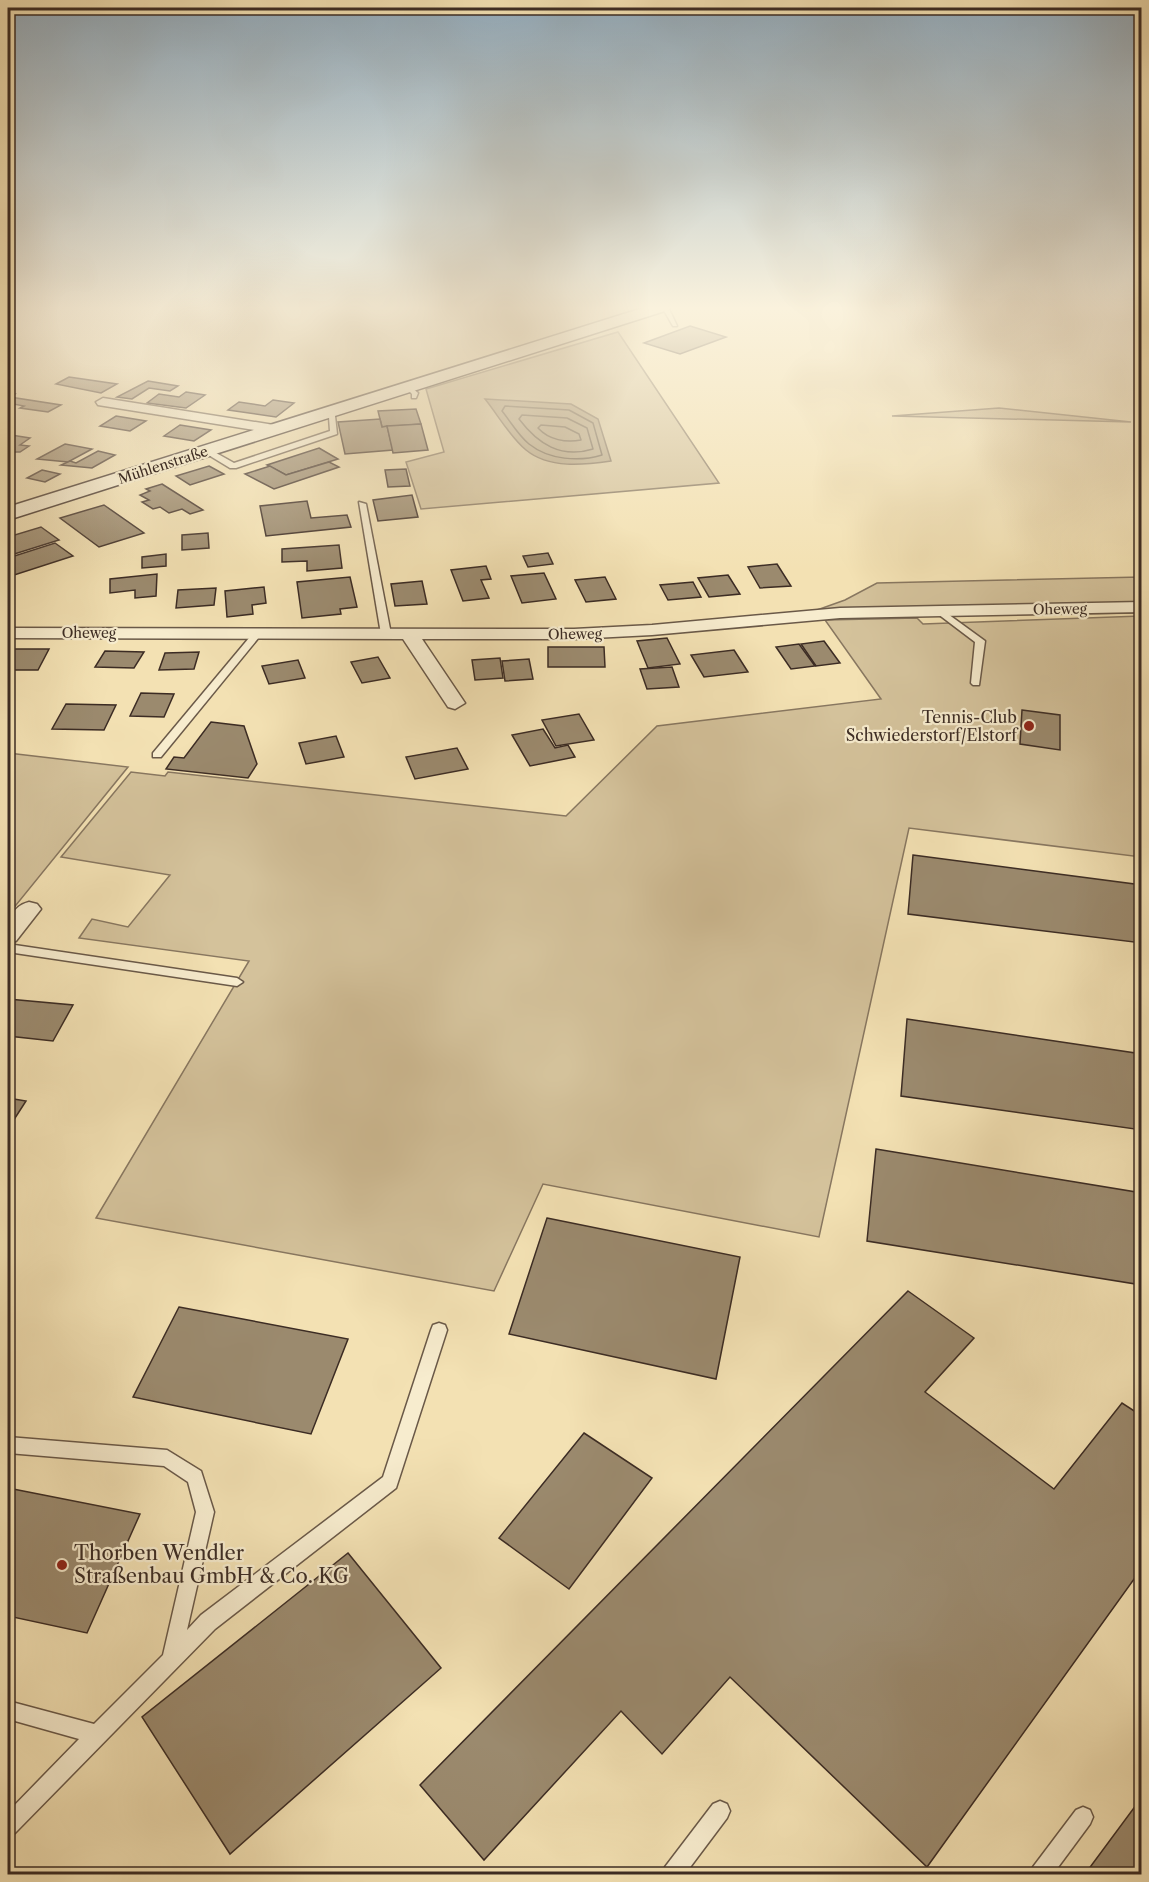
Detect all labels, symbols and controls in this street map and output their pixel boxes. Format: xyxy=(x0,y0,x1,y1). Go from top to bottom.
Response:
street label: Mühlenstraße xyxy=(116,442,210,488)
street label: Oheweg xyxy=(1033,600,1088,618)
street label: Oheweg xyxy=(62,624,117,642)
street label: Oheweg xyxy=(548,625,603,643)
place label: Tennis-Club Schwiederstorf/Elstorf xyxy=(846,707,1019,745)
marker: Tennis-Club Schwiederstorf/Elstorf xyxy=(1022,719,1036,733)
place label: Thorben Wendler Straßenbau GmbH & Co. KG xyxy=(74,1541,349,1588)
marker: Thorben Wendler Straßenbau GmbH & Co. KG xyxy=(55,1558,69,1572)

